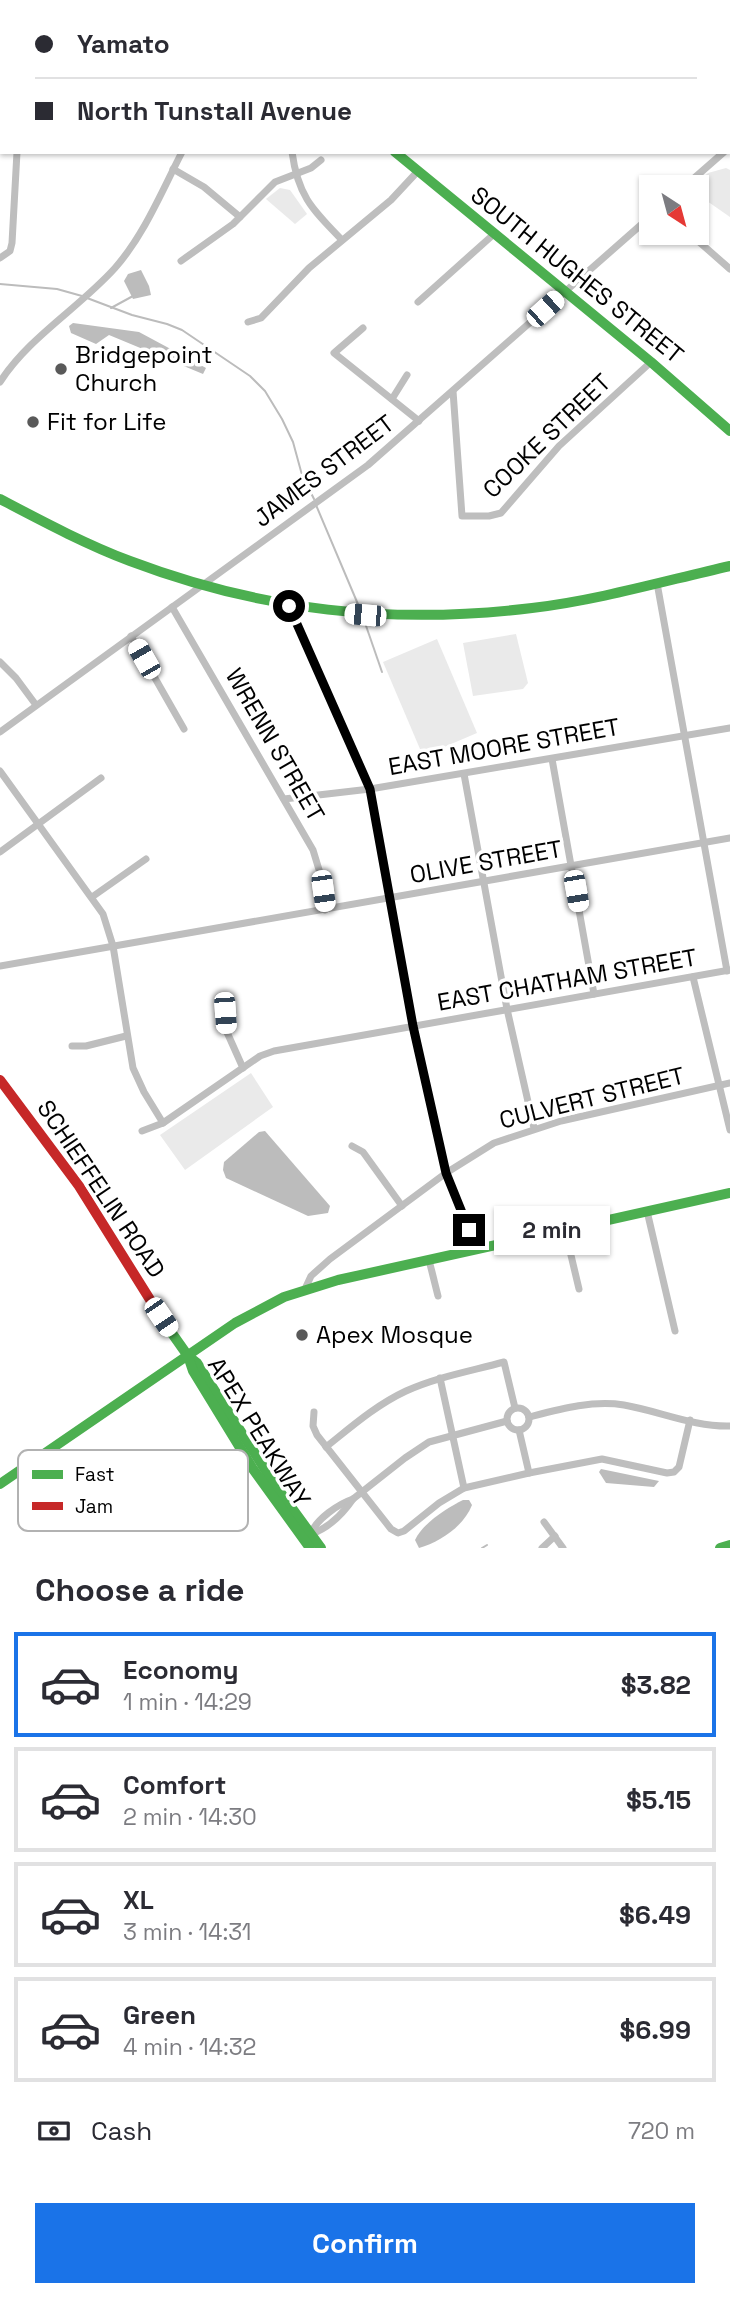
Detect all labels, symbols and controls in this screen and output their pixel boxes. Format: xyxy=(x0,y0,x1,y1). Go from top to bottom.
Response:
text: Yamato xyxy=(77,27,170,61)
text: North Tunstall Avenue xyxy=(77,94,352,128)
north arrow xyxy=(639,175,709,245)
map controls xyxy=(639,175,709,245)
street label: SOUTH HUGHES STREET xyxy=(465,179,690,370)
car xyxy=(523,287,568,331)
place label: Bridgepoint Church xyxy=(75,339,212,398)
marker: Bridgepoint Church xyxy=(53,361,69,377)
street label: COOKE STREET xyxy=(476,367,617,505)
place label: Fit for Life xyxy=(47,406,166,437)
street label: JAMES STREET xyxy=(247,408,400,534)
marker: Fit for Life xyxy=(25,414,41,430)
route start xyxy=(273,590,305,622)
car xyxy=(344,603,387,627)
car xyxy=(125,636,164,682)
street label: WRENN STREET xyxy=(219,662,332,827)
street label: EAST MOORE STREET xyxy=(386,711,622,782)
street label: OLIVE STREET xyxy=(407,833,564,890)
car xyxy=(563,868,590,914)
car xyxy=(310,869,337,913)
street label: EAST CHATHAM STREET xyxy=(435,941,699,1018)
car xyxy=(214,991,237,1035)
street label: CULVERT STREET xyxy=(496,1060,688,1136)
street label: SCHIEFFELIN ROAD xyxy=(30,1094,172,1283)
callout: 2 min xyxy=(494,1206,609,1254)
route end xyxy=(453,1214,485,1246)
text: 2 min xyxy=(522,1215,582,1245)
car xyxy=(141,1294,182,1340)
place label: Apex Mosque xyxy=(316,1319,473,1350)
marker: Apex Mosque xyxy=(294,1327,310,1343)
street label: APEX PEAKWAY xyxy=(201,1351,318,1513)
legend xyxy=(18,1450,248,1531)
text: Fast xyxy=(75,1462,115,1487)
text: Jam xyxy=(75,1494,113,1519)
text: Choose a ride xyxy=(35,1570,245,1610)
icon: car xyxy=(39,1653,102,1716)
text: Economy xyxy=(123,1653,239,1687)
text: $3.82 xyxy=(621,1668,691,1702)
text: 1 min · 14:29 xyxy=(123,1687,252,1717)
icon: car xyxy=(39,1768,102,1831)
text: Comfort xyxy=(123,1768,226,1802)
text: $5.15 xyxy=(626,1783,691,1817)
text: 2 min · 14:30 xyxy=(123,1802,257,1832)
icon: car xyxy=(39,1883,102,1946)
text: XL xyxy=(123,1883,154,1917)
text: $6.49 xyxy=(619,1898,691,1932)
text: 3 min · 14:31 xyxy=(123,1917,251,1947)
icon: car xyxy=(39,1998,102,2061)
text: Green xyxy=(123,1998,196,2032)
text: $6.99 xyxy=(619,2013,691,2047)
text: 4 min · 14:32 xyxy=(123,2032,257,2062)
icon: cash xyxy=(35,2112,73,2150)
text: Cash xyxy=(91,2114,152,2148)
text: 720 m xyxy=(628,2116,695,2146)
button: Confirm xyxy=(35,2203,695,2283)

